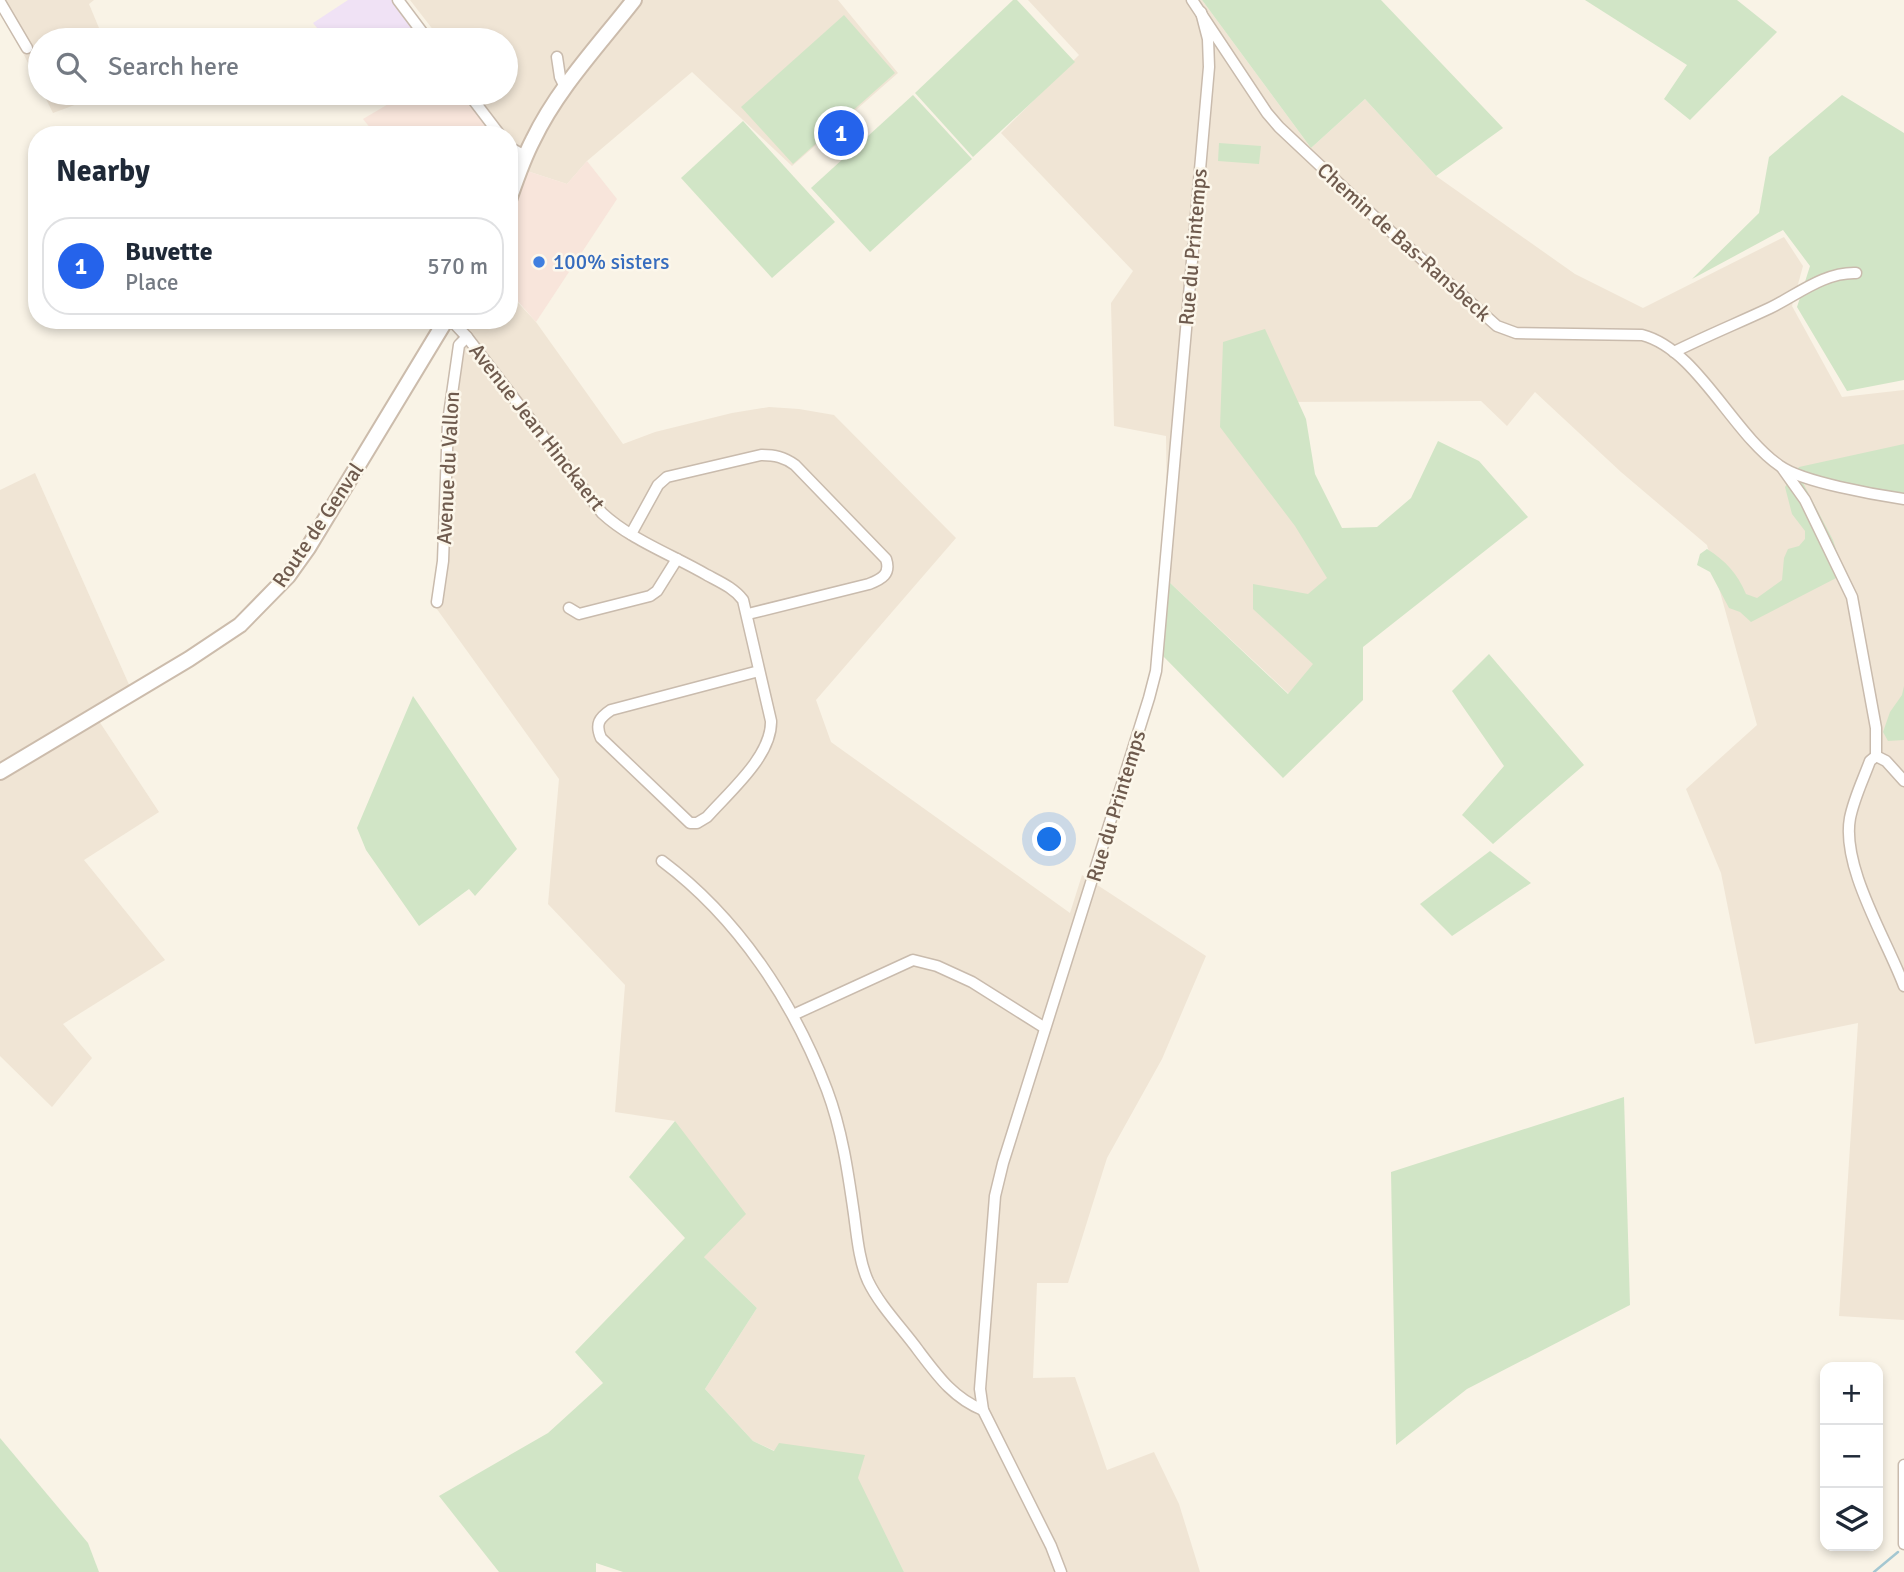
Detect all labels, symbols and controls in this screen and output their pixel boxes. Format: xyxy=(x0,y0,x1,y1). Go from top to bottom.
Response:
search box xyxy=(28,28,518,105)
icon: search xyxy=(52,48,90,86)
text: Search here xyxy=(108,51,239,83)
pin: 1 xyxy=(818,107,864,159)
text: Nearby xyxy=(56,153,150,190)
street label: Chemin de Bas-Ransbeck xyxy=(1312,157,1497,327)
street label: Rue du Printemps xyxy=(1173,167,1213,327)
text: Buvette xyxy=(125,236,213,268)
place label: 100% sisters xyxy=(553,249,669,275)
text: 1 xyxy=(75,252,87,281)
text: 570 m xyxy=(427,252,488,281)
marker: 100% sisters xyxy=(531,254,547,270)
text: Place xyxy=(125,268,179,297)
street label: Avenue Jean Hinckaert xyxy=(464,338,610,516)
street label: Avenue du Vallon xyxy=(431,391,465,545)
street label: Route de Genval xyxy=(267,458,369,592)
street label: Rue du Printemps xyxy=(1081,727,1151,885)
your location xyxy=(1032,822,1066,856)
map controls xyxy=(1820,1362,1883,1551)
button: + xyxy=(1820,1362,1883,1425)
button: − xyxy=(1820,1425,1883,1488)
button: layers xyxy=(1820,1488,1883,1551)

